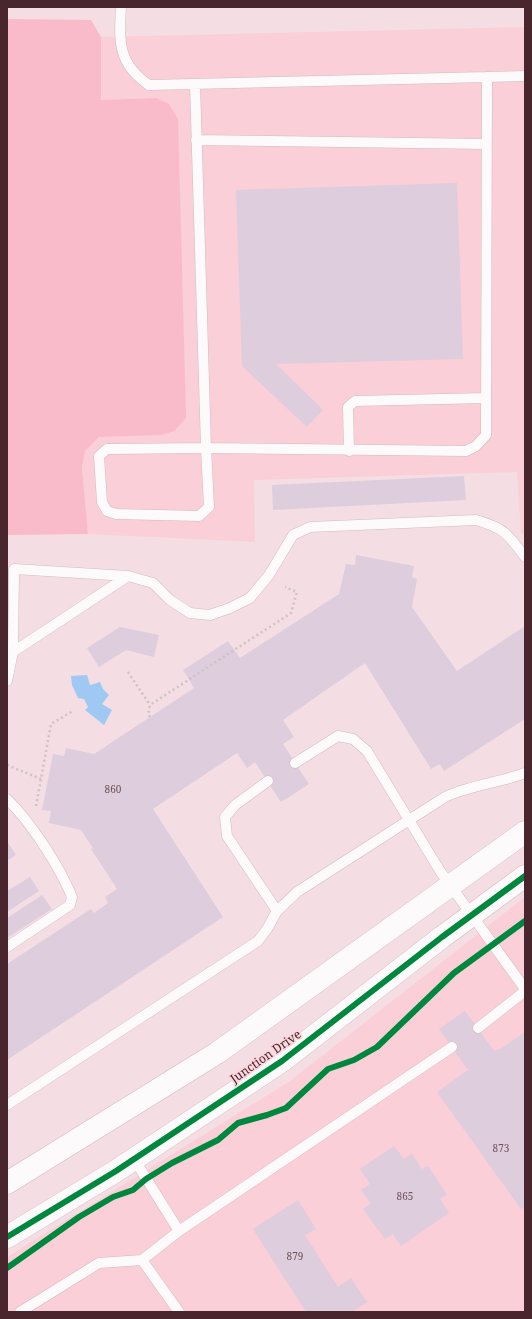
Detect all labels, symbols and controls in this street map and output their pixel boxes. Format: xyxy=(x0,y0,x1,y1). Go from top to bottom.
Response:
house number: 860 xyxy=(105,784,121,796)
street label: Junction Drive xyxy=(228,1027,304,1087)
house number: 873 xyxy=(493,1143,509,1155)
house number: 865 xyxy=(397,1191,413,1203)
house number: 879 xyxy=(287,1251,303,1263)

